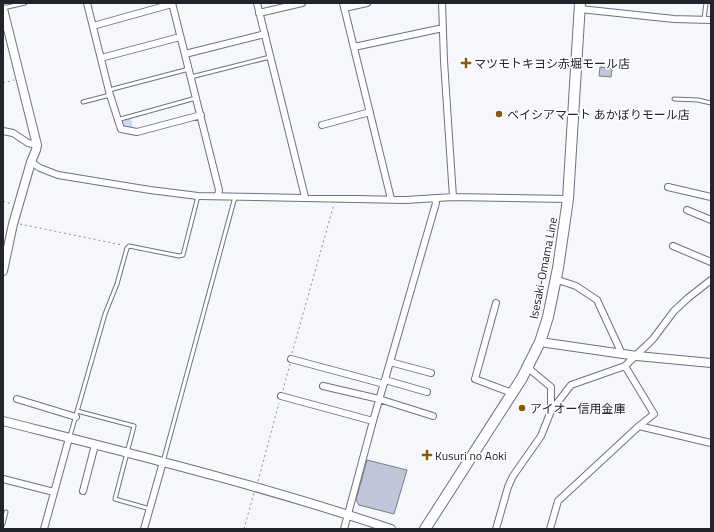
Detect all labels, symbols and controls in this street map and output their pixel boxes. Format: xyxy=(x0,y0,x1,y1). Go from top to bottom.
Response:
place label: マツモトキヨシ赤堀モール店 xyxy=(474,54,630,73)
marker: マツモトキヨシ赤堀モール店 xyxy=(461,58,471,68)
place label: ベイシアマート あかぼりモール店 xyxy=(507,105,690,124)
marker: ベイシアマート あかぼりモール店 xyxy=(494,109,504,119)
street label: Isesaki-Omama Line xyxy=(524,215,562,321)
place label: アイオー信用金庫 xyxy=(530,399,625,418)
marker: アイオー信用金庫 xyxy=(517,403,527,413)
place label: Kusuri no Aoki xyxy=(435,446,507,465)
marker: Kusuri no Aoki xyxy=(422,450,432,460)

